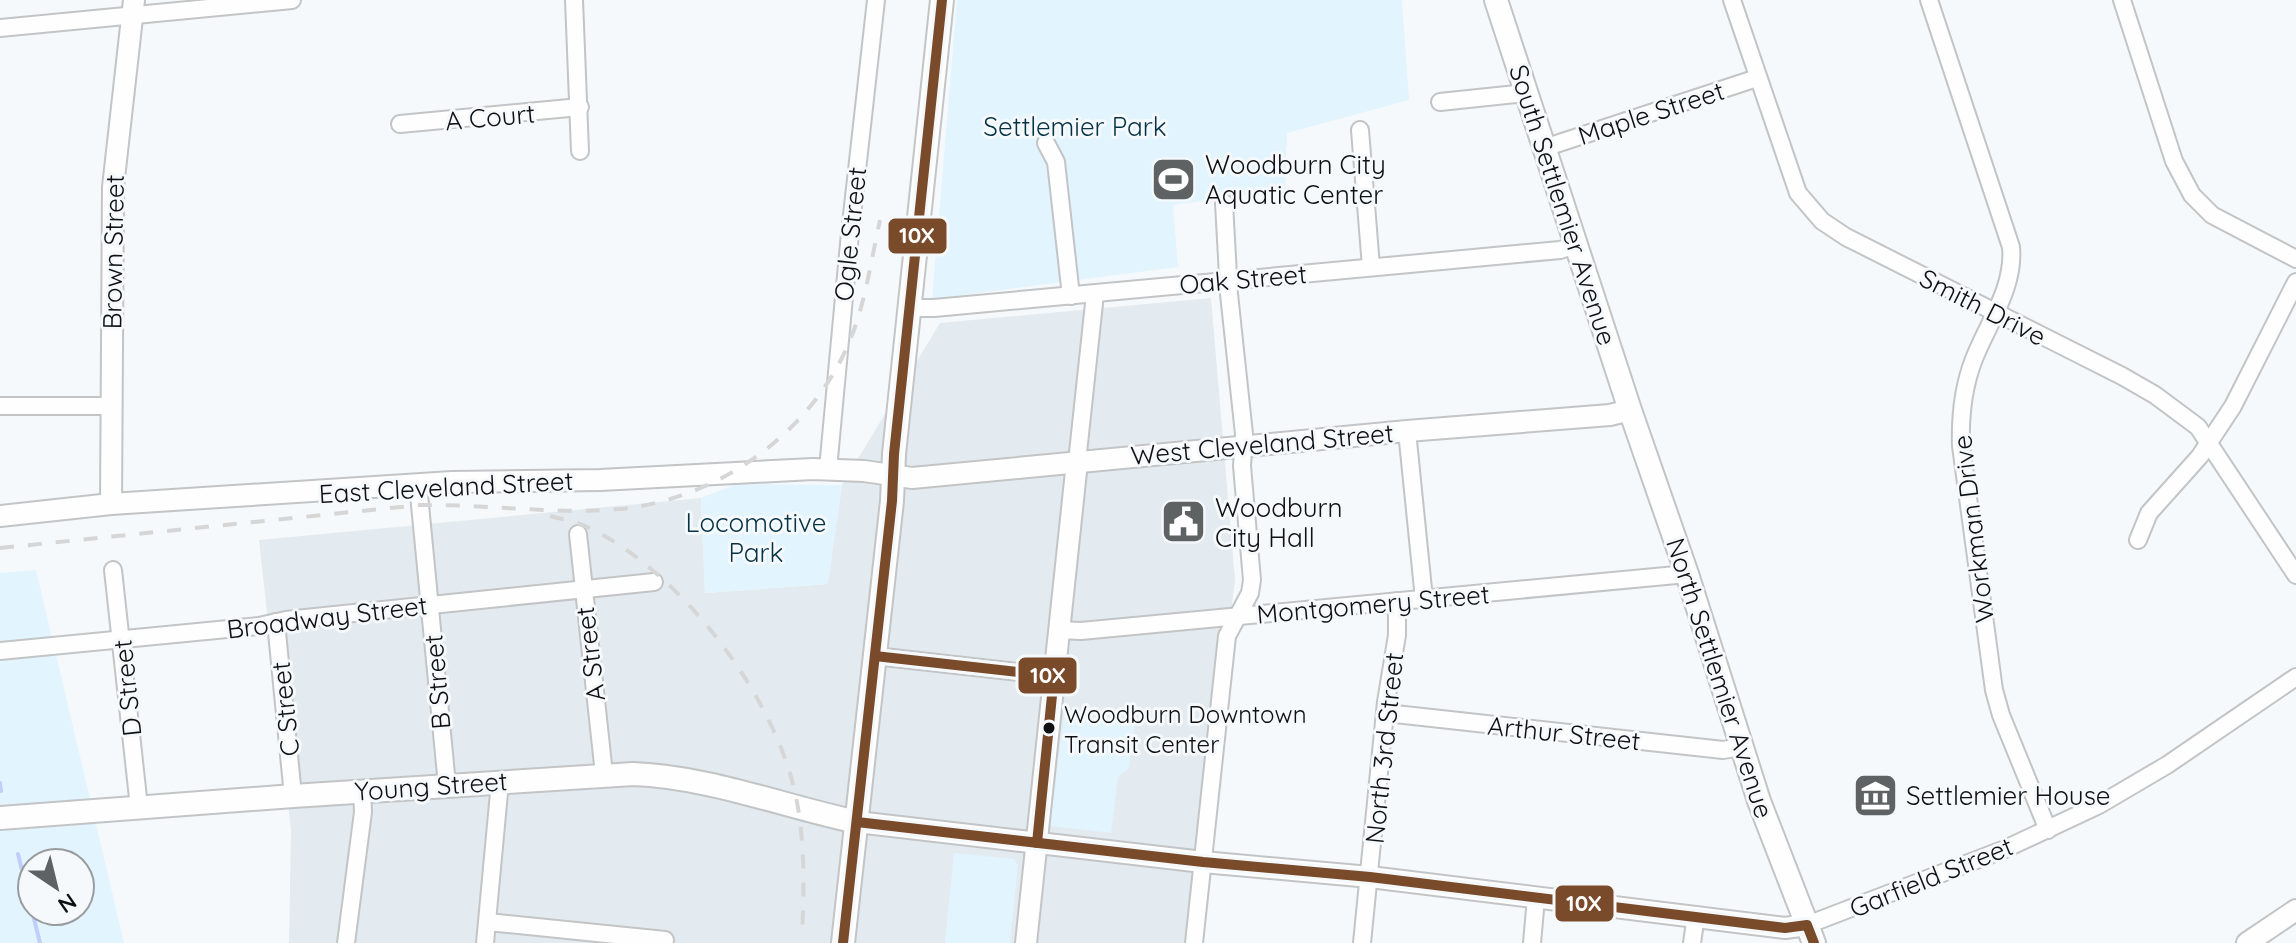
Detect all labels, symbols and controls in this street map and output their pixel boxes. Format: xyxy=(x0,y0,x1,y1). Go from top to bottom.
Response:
street label: South Settlemier Avenue xyxy=(1502,61,1624,349)
street label: Maple Street xyxy=(1574,74,1728,152)
street label: A Court xyxy=(444,97,536,137)
park label: Settlemier Park xyxy=(983,110,1167,143)
place label: Woodburn City Aquatic Center xyxy=(1205,148,1386,211)
sports icon: Woodburn City Aquatic Center xyxy=(1150,155,1198,203)
street label: Ogle Street xyxy=(827,165,873,303)
street label: Brown Street xyxy=(95,174,131,330)
line badge: 10X xyxy=(887,217,948,255)
text: 10X xyxy=(899,221,935,249)
street label: Oak Street xyxy=(1178,257,1308,301)
street label: Smith Drive xyxy=(1914,261,2052,353)
street label: West Cleveland Street xyxy=(1129,416,1395,472)
street label: Workman Drive xyxy=(1945,433,2001,625)
street label: East Cleveland Street xyxy=(318,464,574,510)
place label: Woodburn City Hall xyxy=(1215,491,1342,554)
public building icon: Woodburn City Hall xyxy=(1160,498,1208,546)
park label: Locomotive Park xyxy=(686,506,826,569)
street label: North Settlemier Avenue xyxy=(1659,534,1781,822)
street label: Montgomery Street xyxy=(1255,577,1491,631)
street label: Broadway Street xyxy=(225,588,429,646)
street label: A Street xyxy=(568,605,612,703)
street label: B Street xyxy=(416,633,458,731)
street label: D Street xyxy=(106,638,148,738)
street label: North 3rd Street xyxy=(1358,651,1410,845)
line badge: 10X xyxy=(1017,656,1078,695)
street label: C Street xyxy=(264,660,306,758)
text: 10X xyxy=(1030,661,1066,689)
place label: Woodburn Downtown Transit Center xyxy=(1064,699,1307,759)
street label: Arthur Street xyxy=(1486,709,1642,757)
marker: Woodburn Downtown Transit Center xyxy=(1041,720,1057,736)
street label: Young Street xyxy=(353,764,509,808)
museum icon: Settlemier House xyxy=(1851,771,1899,819)
place label: Settlemier House xyxy=(1906,779,2111,812)
street label: Garfield Street xyxy=(1844,829,2018,925)
north arrow xyxy=(16,847,96,927)
line badge: 10X xyxy=(1554,884,1615,923)
text: N xyxy=(53,887,82,919)
text: 10X xyxy=(1566,889,1602,917)

